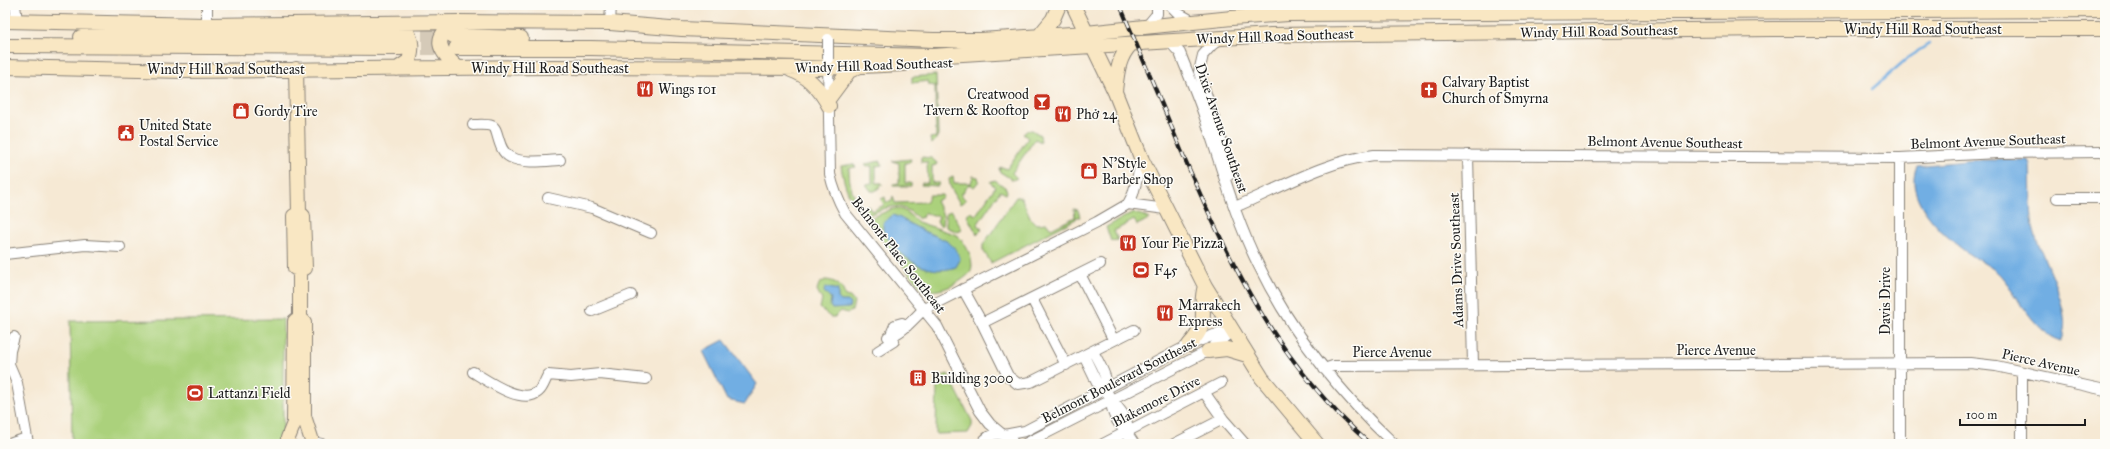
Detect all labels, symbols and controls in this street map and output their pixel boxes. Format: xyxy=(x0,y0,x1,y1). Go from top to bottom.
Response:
street label: Windy Hill Road Southeast xyxy=(1844,21,2002,38)
street label: Windy Hill Road Southeast xyxy=(1520,22,1678,41)
street label: Windy Hill Road Southeast xyxy=(1196,25,1354,48)
street label: Windy Hill Road Southeast xyxy=(795,54,953,77)
street label: Windy Hill Road Southeast xyxy=(471,60,629,77)
street label: Windy Hill Road Southeast xyxy=(147,61,305,78)
street label: Dixie Avenue Southeast xyxy=(1191,61,1252,195)
place label: Calvary Baptist Church of Smyrna xyxy=(1442,74,1548,107)
restaurant icon: Wings 101 xyxy=(635,79,655,99)
church icon: Calvary Baptist Church of Smyrna xyxy=(1419,80,1439,100)
place label: Wings 101 xyxy=(658,81,717,98)
place label: Creatwood Tavern & Rooftop xyxy=(924,86,1029,119)
bar icon: Creatwood Tavern & Rooftop xyxy=(1032,92,1052,112)
shop icon: Gordy Tire xyxy=(231,101,251,121)
place label: Gordy Tire xyxy=(254,103,318,120)
restaurant icon: Phở 24 xyxy=(1053,104,1073,124)
place label: Phở 24 xyxy=(1076,106,1118,123)
place label: United State Postal Service xyxy=(139,117,218,150)
public building icon: United State Postal Service xyxy=(116,123,136,143)
street label: Belmont Avenue Southeast xyxy=(1910,130,2066,153)
street label: Belmont Avenue Southeast xyxy=(1587,133,1743,152)
place label: N'Style Barber Shop xyxy=(1102,155,1173,188)
shop icon: N'Style Barber Shop xyxy=(1079,161,1099,181)
street label: Adams Drive Southeast xyxy=(1446,192,1467,329)
street label: Belmont Place Southeast xyxy=(848,194,949,317)
restaurant icon: Your Pie Pizza xyxy=(1118,233,1138,253)
place label: Your Pie Pizza xyxy=(1141,235,1223,252)
sports icon: F45 xyxy=(1131,260,1151,280)
place label: F45 xyxy=(1154,262,1178,279)
street label: Davis Drive xyxy=(1877,267,1894,335)
place label: Marrakech Express xyxy=(1178,297,1241,330)
restaurant icon: Marrakech Express xyxy=(1155,303,1175,323)
street label: Belmont Boulevard Southeast xyxy=(1039,334,1200,427)
street label: Pierce Avenue xyxy=(1676,342,1756,359)
street label: Pierce Avenue xyxy=(1352,344,1432,361)
street label: Pierce Avenue xyxy=(2000,345,2082,380)
building icon: Building 3000 xyxy=(908,368,928,388)
place label: Building 3000 xyxy=(931,370,1013,387)
street label: Blakemore Drive xyxy=(1109,372,1203,431)
sports icon: Lattanzi Field xyxy=(185,383,205,403)
place label: Lattanzi Field xyxy=(208,385,291,402)
scale bar xyxy=(1960,401,2085,427)
text: 100 m xyxy=(1966,408,1997,422)

